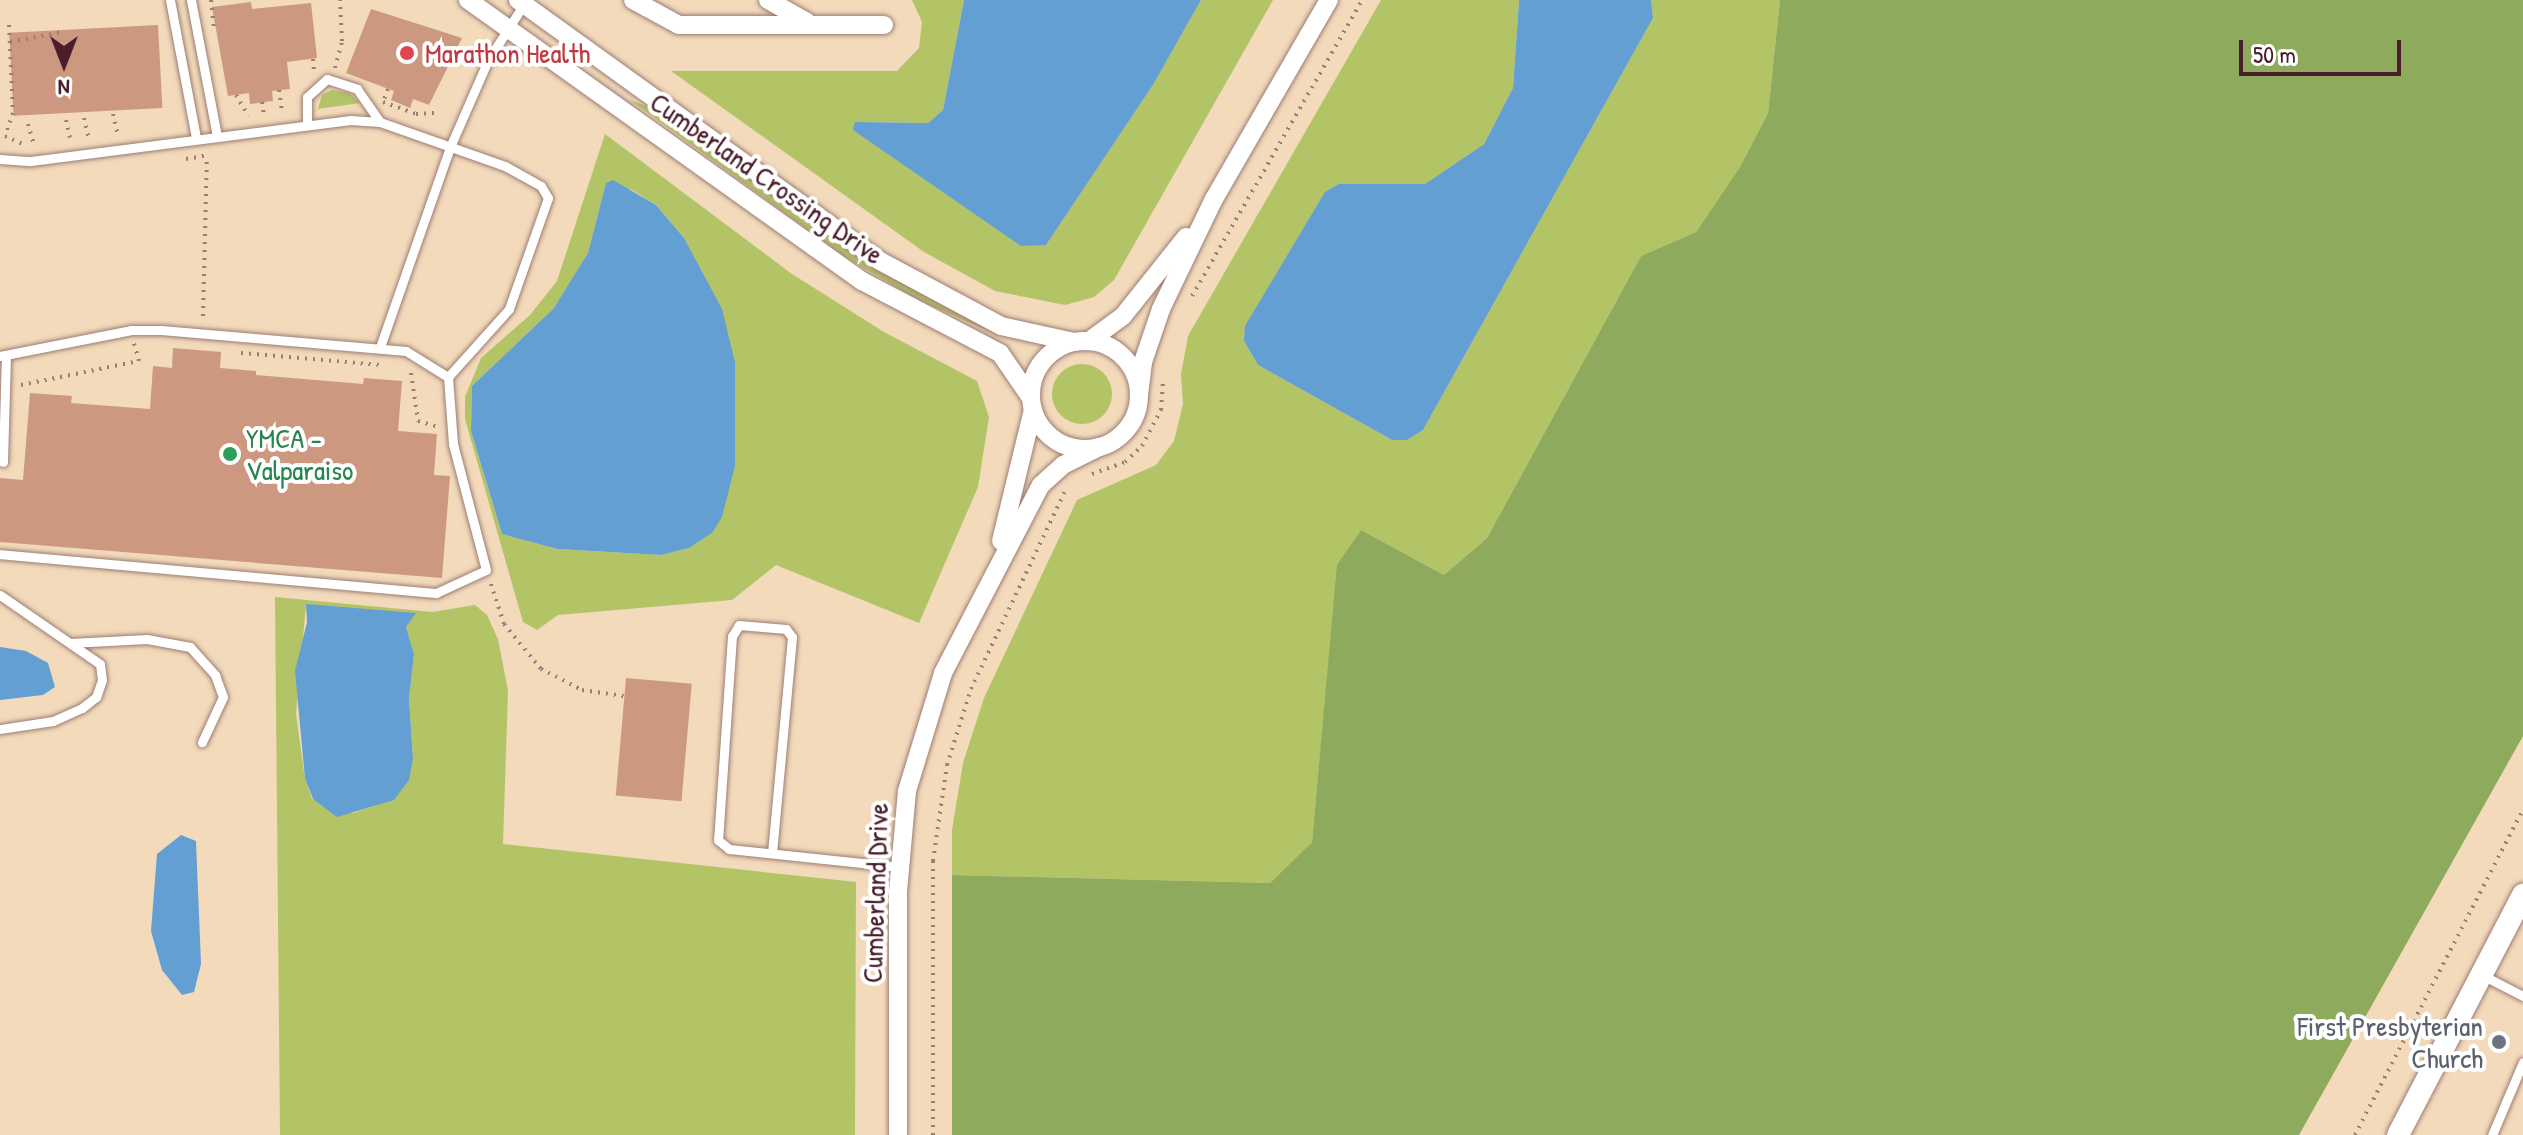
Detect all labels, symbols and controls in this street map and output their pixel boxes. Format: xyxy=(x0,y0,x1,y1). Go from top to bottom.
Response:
north arrow xyxy=(24,24,104,104)
scale bar xyxy=(2243,24,2405,74)
place label: Marathon Health xyxy=(425,36,590,70)
text: 50 m xyxy=(2253,38,2296,70)
marker: Marathon Health xyxy=(396,42,418,64)
text: N xyxy=(58,73,70,103)
street label: Cumberland Crossing Drive xyxy=(644,85,890,271)
place label: YMCA - Valparaiso xyxy=(246,421,353,487)
marker: YMCA - Valparaiso xyxy=(221,445,239,463)
street label: Cumberland Drive xyxy=(855,802,895,984)
place label: First Presbyterian Church xyxy=(2298,1009,2483,1075)
marker: First Presbyterian Church xyxy=(2490,1033,2508,1051)

